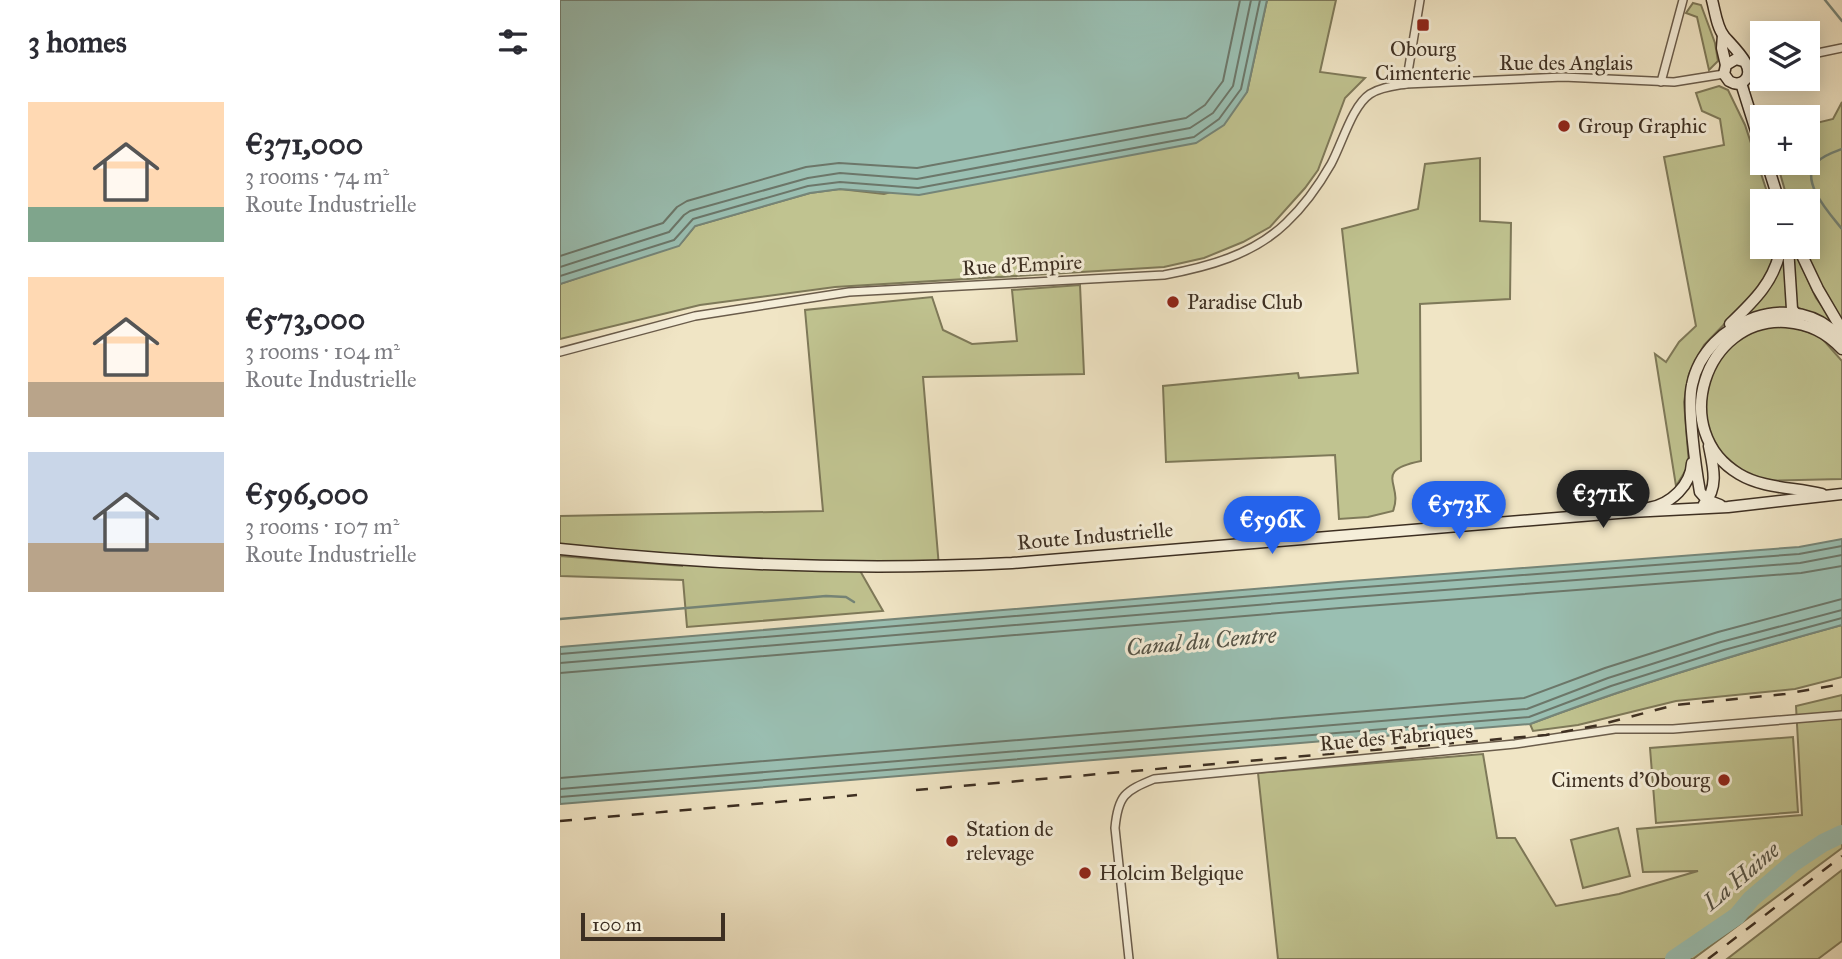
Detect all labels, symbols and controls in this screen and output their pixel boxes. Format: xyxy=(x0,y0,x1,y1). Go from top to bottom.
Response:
marker: Obourg Cimenterie xyxy=(1415,17,1431,33)
map controls xyxy=(1750,21,1820,259)
button: layers xyxy=(1750,21,1820,91)
icon: filters xyxy=(494,23,532,61)
text: 3 homes xyxy=(28,24,127,60)
place label: Obourg Cimenterie xyxy=(1375,36,1471,86)
street label: Rue des Anglais xyxy=(1499,50,1633,76)
button: + xyxy=(1750,105,1820,175)
place label: Group Graphic xyxy=(1578,113,1707,139)
marker: Group Graphic xyxy=(1556,118,1572,134)
text: €371,000 xyxy=(245,126,363,162)
icon: home xyxy=(84,130,168,214)
text: 3 rooms · 74 m² xyxy=(245,162,389,190)
button: − xyxy=(1750,189,1820,259)
text: Route Industrielle xyxy=(245,190,417,218)
street label: Rue d'Empire xyxy=(961,249,1083,281)
place label: Paradise Club xyxy=(1187,289,1303,315)
marker: Paradise Club xyxy=(1165,294,1181,310)
text: €573,000 xyxy=(245,301,365,337)
icon: home xyxy=(84,305,168,389)
text: 3 rooms · 104 m² xyxy=(245,337,400,365)
text: Route Industrielle xyxy=(245,365,417,393)
pin: €371K xyxy=(1554,470,1652,530)
text: €596,000 xyxy=(245,476,369,512)
text: €371K xyxy=(1573,479,1633,507)
icon: home xyxy=(84,480,168,564)
pin: €573K xyxy=(1410,482,1508,541)
text: €573K xyxy=(1428,490,1490,518)
pin: €596K xyxy=(1223,496,1321,556)
text: €596K xyxy=(1239,505,1305,533)
text: 3 rooms · 107 m² xyxy=(245,512,399,540)
street label: Route Industrielle xyxy=(1016,516,1174,556)
text: Route Industrielle xyxy=(245,540,417,568)
water label: Canal du Centre xyxy=(1125,620,1278,662)
street label: Rue des Fabriques xyxy=(1318,717,1474,757)
place label: Ciments d'Obourg xyxy=(1551,767,1710,793)
marker: Ciments d'Obourg xyxy=(1716,772,1732,788)
place label: Station de relevage xyxy=(966,816,1054,866)
marker: Station de relevage xyxy=(944,833,960,849)
water label: La Haine xyxy=(1696,836,1785,917)
place label: Holcim Belgique xyxy=(1099,860,1244,886)
marker: Holcim Belgique xyxy=(1077,865,1093,881)
scale bar xyxy=(581,910,724,942)
text: 100 m xyxy=(592,913,642,936)

